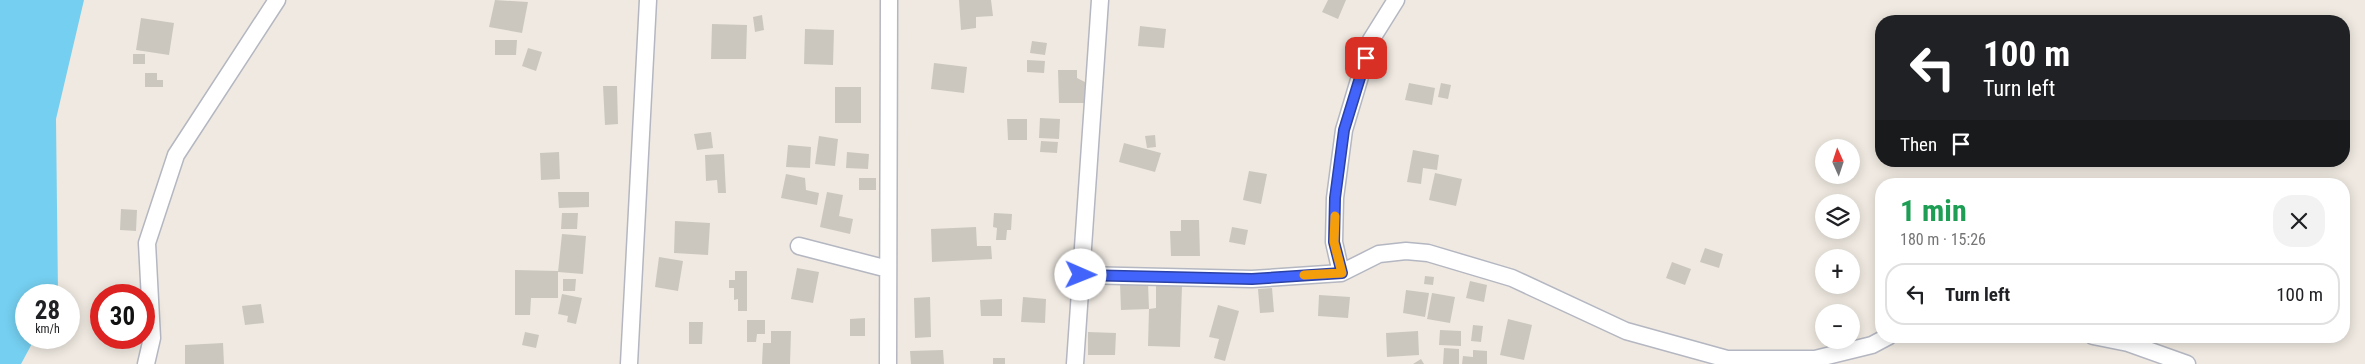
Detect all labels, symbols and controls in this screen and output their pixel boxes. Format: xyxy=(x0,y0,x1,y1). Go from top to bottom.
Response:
text: 100 m xyxy=(1983,34,2070,75)
icon: left xyxy=(1900,35,1965,100)
pin xyxy=(1345,37,1387,79)
icon: arrive xyxy=(1352,44,1380,72)
text: Turn left xyxy=(1983,76,2055,101)
icon: arrive xyxy=(1947,130,1975,158)
text: Then xyxy=(1900,133,1937,156)
north arrow xyxy=(1815,139,1860,184)
map controls xyxy=(1815,139,1860,349)
text: 1 min xyxy=(1900,193,1967,228)
button: layers xyxy=(1815,194,1860,239)
button: close xyxy=(2273,195,2325,247)
text: 180 m · 15:26 xyxy=(1900,230,1986,249)
position arrow xyxy=(1054,248,1106,300)
button: + xyxy=(1815,249,1860,294)
icon: left xyxy=(1902,280,1930,308)
text: Turn left xyxy=(1945,283,2010,306)
text: 100 m xyxy=(2276,283,2323,306)
speed limit sign: 30 xyxy=(90,284,155,349)
text: 28 xyxy=(35,296,60,325)
button: − xyxy=(1815,304,1860,349)
text: km/h xyxy=(35,322,60,336)

